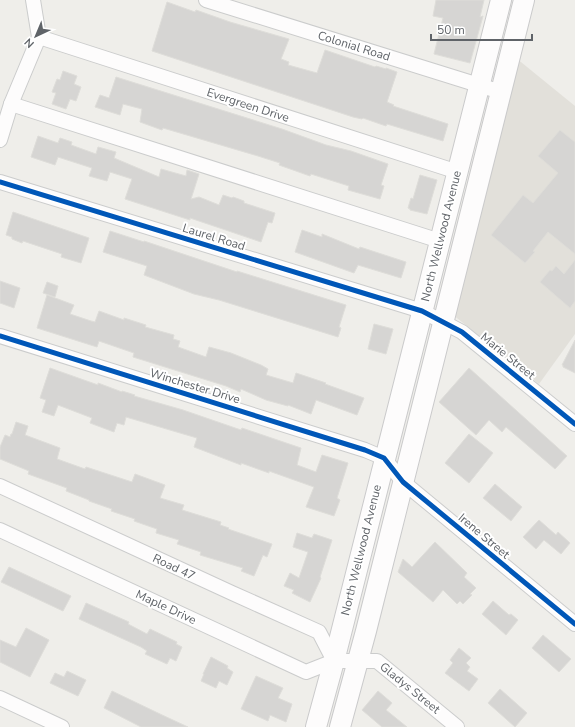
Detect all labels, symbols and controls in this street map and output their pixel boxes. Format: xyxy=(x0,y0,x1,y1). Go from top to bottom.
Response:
north arrow xyxy=(16,16,56,56)
scale bar xyxy=(431,16,532,42)
text: 50 m xyxy=(437,22,465,38)
street label: Colonial Road xyxy=(316,27,392,65)
text: N xyxy=(21,35,38,51)
street label: Evergreen Drive xyxy=(205,84,291,126)
street label: North Wellwood Avenue xyxy=(417,169,465,303)
street label: Laurel Road xyxy=(181,220,247,254)
street label: Marie Street xyxy=(477,329,539,383)
street label: Winchester Drive xyxy=(148,365,242,407)
street label: North Wellwood Avenue xyxy=(337,483,385,617)
street label: Irene Street xyxy=(455,510,514,563)
street label: Road 47 xyxy=(150,550,198,584)
street label: Maple Drive xyxy=(133,586,199,628)
street label: Gladys Street xyxy=(376,659,444,718)

